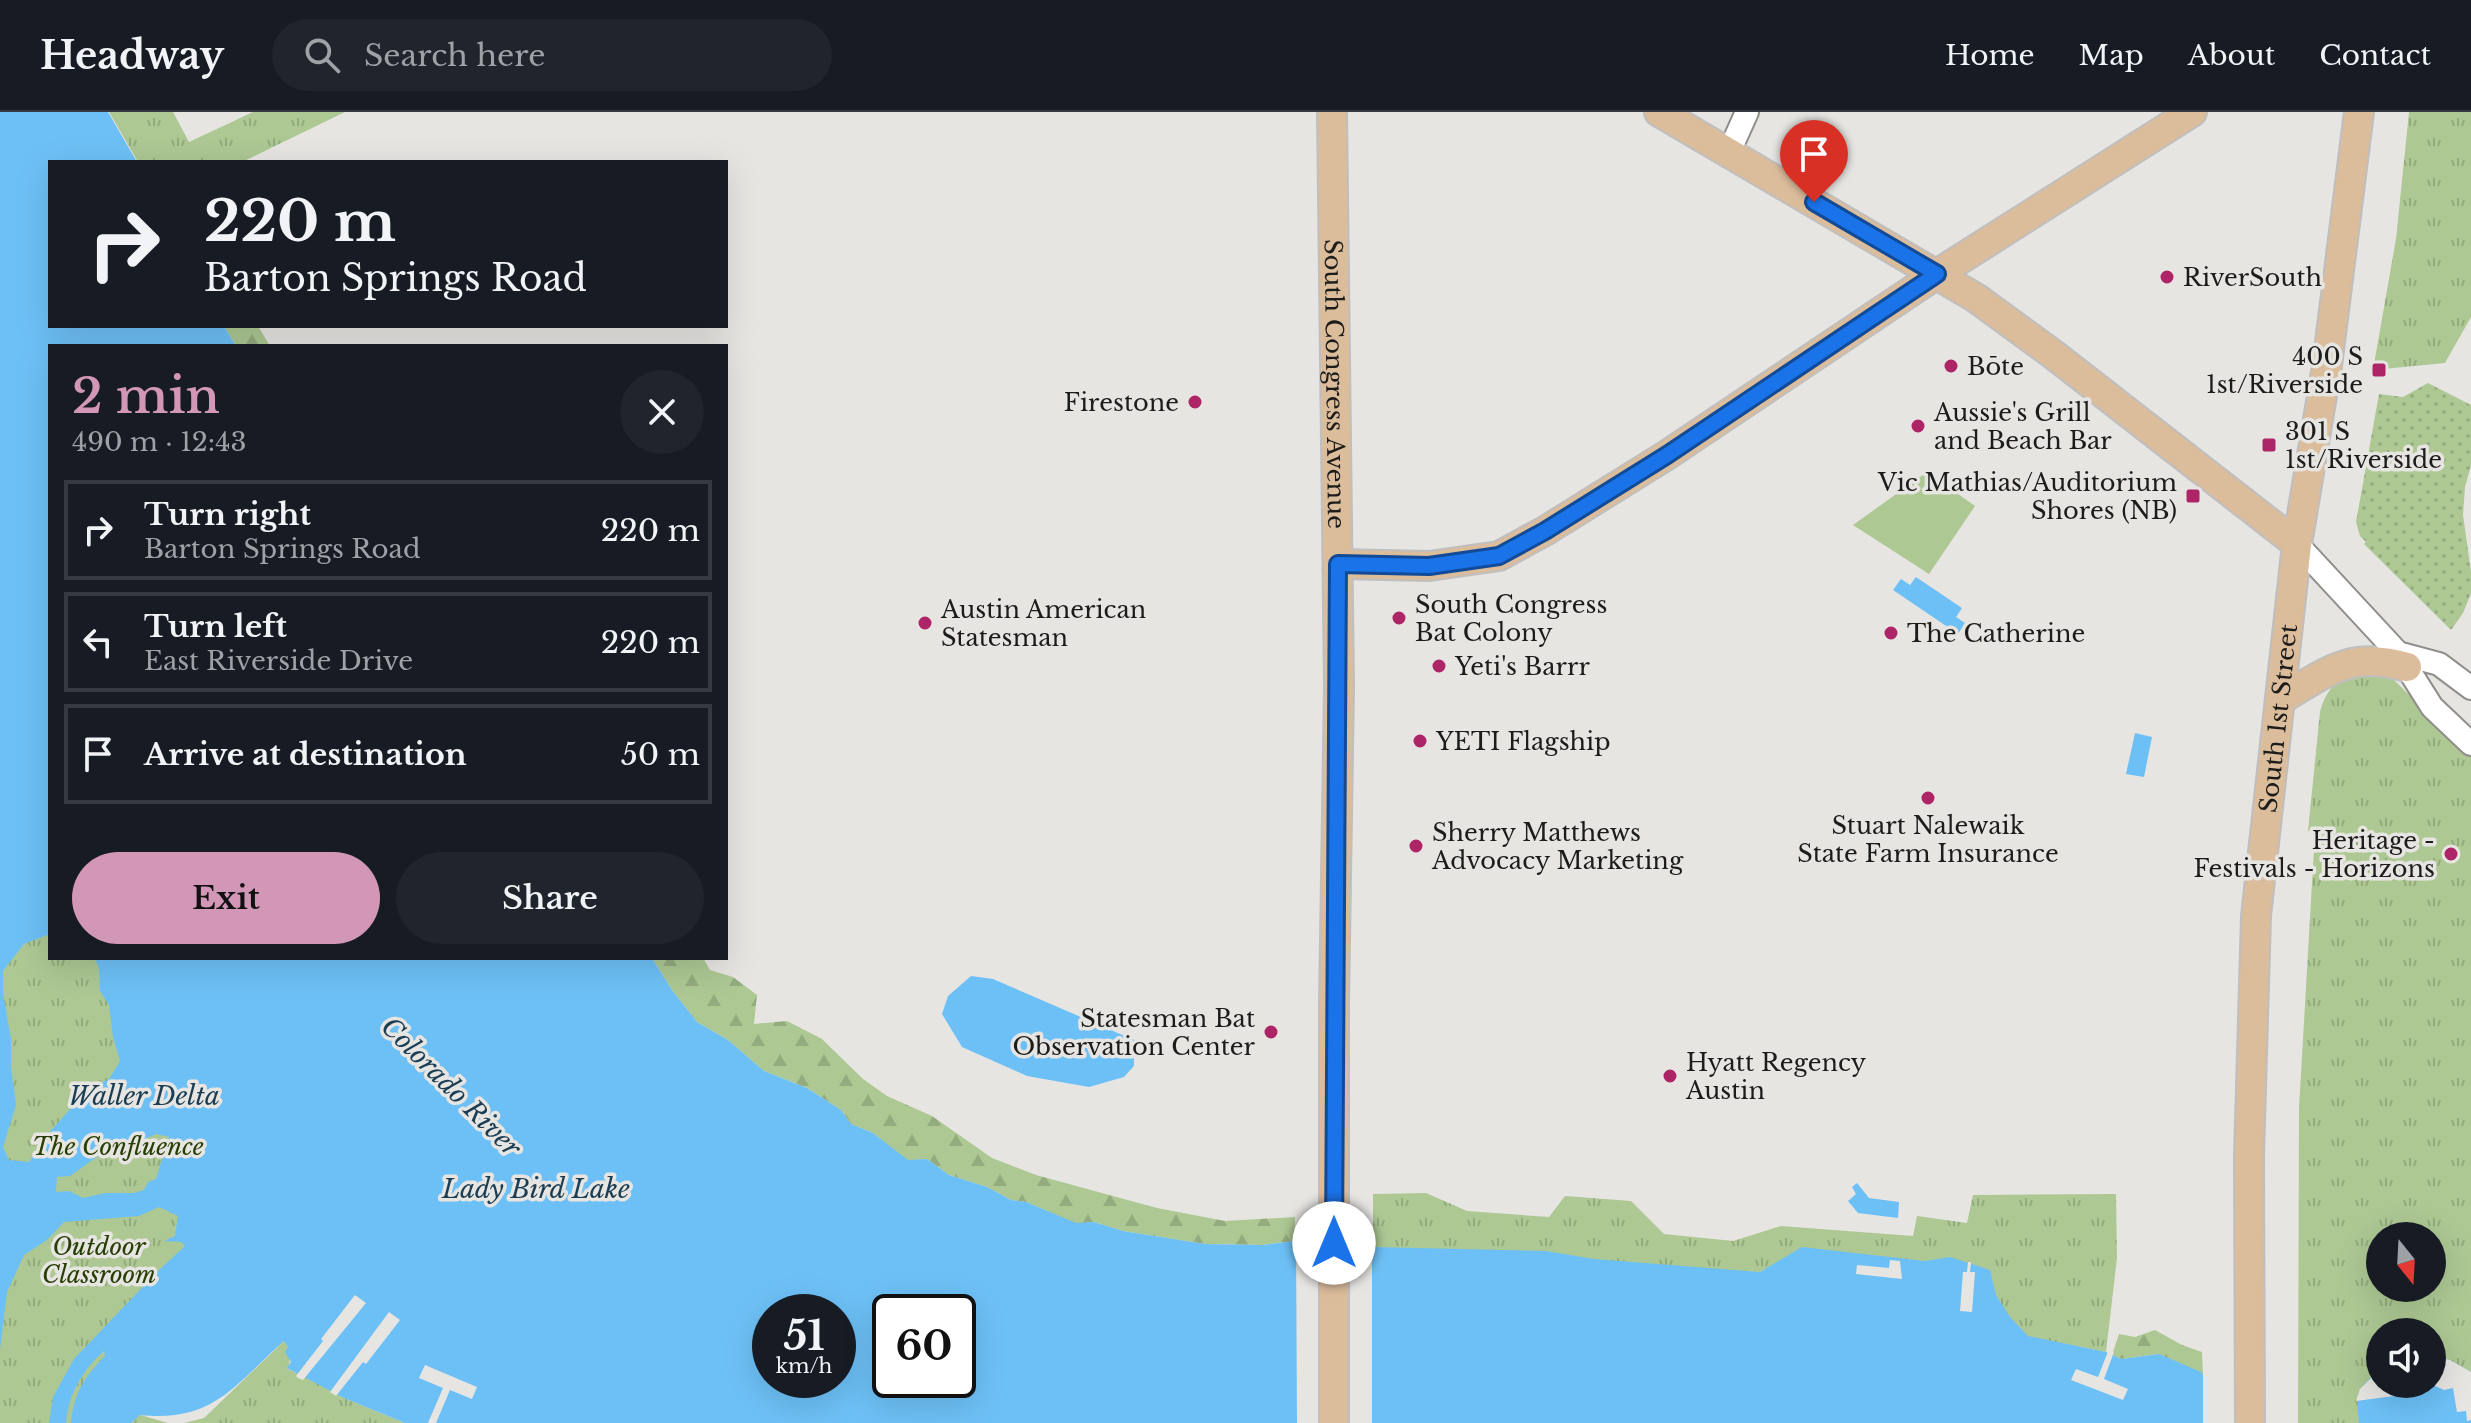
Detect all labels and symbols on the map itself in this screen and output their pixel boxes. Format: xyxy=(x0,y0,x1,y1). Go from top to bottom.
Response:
pin xyxy=(1780,120,1848,202)
street label: South Congress Avenue xyxy=(1319,239,1352,529)
place label: RiverSouth xyxy=(2183,263,2322,292)
marker: RiverSouth xyxy=(2158,268,2176,286)
place label: 400 S 1st/Riverside xyxy=(2206,342,2363,399)
place label: Bōte xyxy=(1967,352,2024,381)
marker: Bōte xyxy=(1942,357,1960,375)
marker: 400 S 1st/Riverside xyxy=(2370,361,2388,379)
place label: Firestone xyxy=(1064,388,1179,417)
marker: Firestone xyxy=(1186,393,1204,411)
place label: Aussie's Grill and Beach Bar xyxy=(1933,398,2112,455)
marker: Aussie's Grill and Beach Bar xyxy=(1909,417,1927,435)
place label: 301 S 1st/Riverside xyxy=(2285,417,2442,474)
marker: 301 S 1st/Riverside xyxy=(2260,436,2278,454)
place label: Vic Mathias/Auditorium Shores (NB) xyxy=(1877,468,2177,525)
marker: Vic Mathias/Auditorium Shores (NB) xyxy=(2184,487,2202,505)
place label: South Congress Bat Colony xyxy=(1415,590,1607,647)
place label: Austin American Statesman xyxy=(940,595,1146,652)
marker: South Congress Bat Colony xyxy=(1390,609,1408,627)
marker: Austin American Statesman xyxy=(916,614,934,632)
place label: The Catherine xyxy=(1907,619,2085,648)
street label: South 1st Street xyxy=(2253,622,2303,814)
marker: The Catherine xyxy=(1882,624,1900,642)
place label: Yeti's Barrr xyxy=(1454,652,1590,681)
marker: Yeti's Barrr xyxy=(1430,657,1448,675)
place label: YETI Flagship xyxy=(1435,727,1611,756)
marker: YETI Flagship xyxy=(1411,732,1429,750)
marker: Stuart Nalewaik State Farm Insurance xyxy=(1919,789,1937,807)
place label: Stuart Nalewaik State Farm Insurance xyxy=(1797,811,2059,868)
place label: Sherry Matthews Advocacy Marketing xyxy=(1431,818,1684,875)
place label: Heritage - Festivals - Horizons xyxy=(2193,826,2435,883)
marker: Sherry Matthews Advocacy Marketing xyxy=(1407,837,1425,855)
marker: Heritage - Festivals - Horizons xyxy=(2442,845,2460,863)
place label: Statesman Bat Observation Center xyxy=(1013,1004,1256,1061)
water label: Colorado River xyxy=(375,1011,528,1164)
marker: Statesman Bat Observation Center xyxy=(1262,1023,1280,1041)
place label: Hyatt Regency Austin xyxy=(1685,1048,1867,1105)
marker: Hyatt Regency Austin xyxy=(1661,1067,1679,1085)
water label: Waller Delta xyxy=(68,1080,220,1112)
park label: The Confluence xyxy=(32,1132,204,1161)
water label: Lady Bird Lake xyxy=(441,1173,630,1205)
position arrow xyxy=(1292,1201,1376,1285)
north arrow xyxy=(2366,1222,2446,1302)
park label: Outdoor Classroom xyxy=(42,1232,156,1289)
speed limit sign: 60 xyxy=(872,1294,976,1398)

